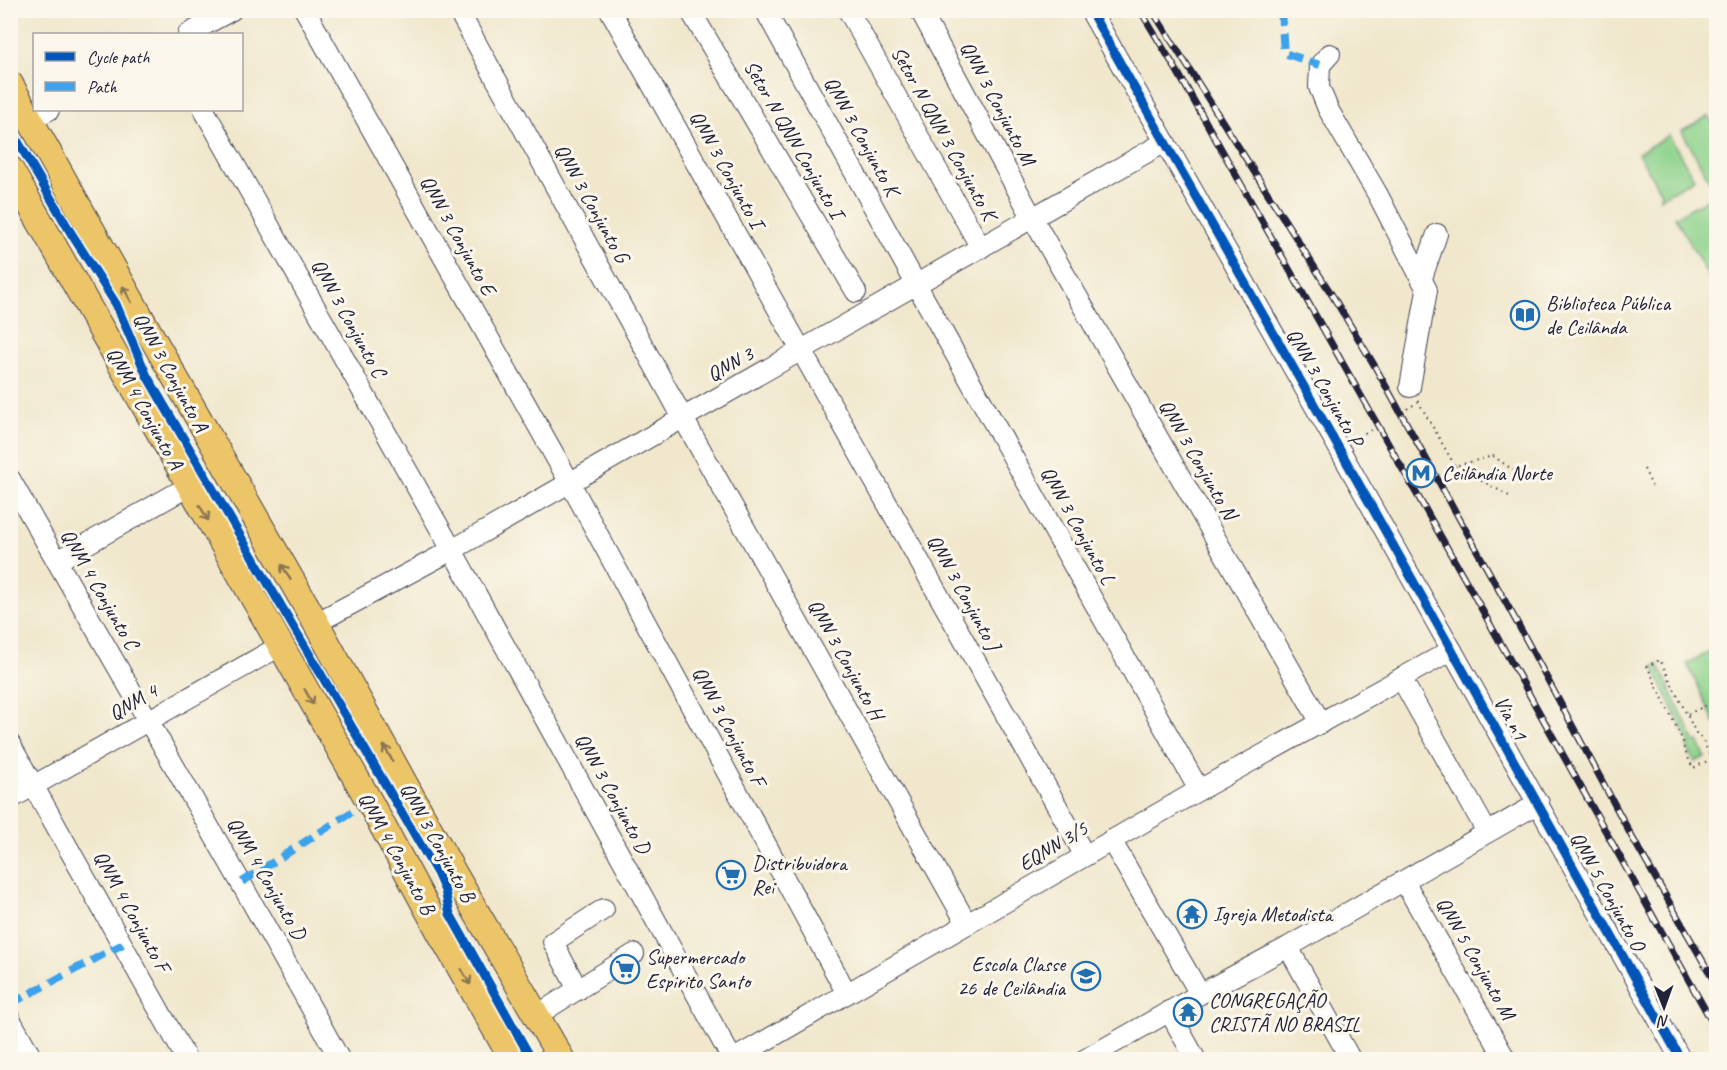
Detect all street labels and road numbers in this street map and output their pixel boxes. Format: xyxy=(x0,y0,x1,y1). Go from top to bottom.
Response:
street label: QNN 3 Conjunto M xyxy=(954,37,1042,171)
street label: Setor N QNN 3 Conjunto K xyxy=(886,42,1005,228)
street label: Setor N QNN Conjunto I xyxy=(738,56,852,226)
street label: QNN 3 Conjunto K xyxy=(819,72,908,204)
street label: QNN 3 Conjunto I xyxy=(684,106,772,236)
street label: QNN 3 Conjunto G xyxy=(549,139,637,269)
street label: QNN 3 Conjunto E xyxy=(414,171,503,302)
street label: QNN 3 Conjunto C xyxy=(306,254,393,384)
street label: QNN 3 Conjunto A xyxy=(128,308,215,437)
street label: QNN 3 Conjunto P xyxy=(1281,324,1371,453)
street label: QNN 3 xyxy=(702,340,759,387)
street label: QNM 4 Conjunto A xyxy=(101,342,190,475)
street label: QNN 3 Conjunto N xyxy=(1153,394,1245,527)
street label: QNN 3 Conjunto L xyxy=(1035,462,1122,589)
street label: QNM 4 Conjunto C xyxy=(55,524,146,656)
street label: QNN 3 Conjunto J xyxy=(922,530,1008,657)
street label: QNN 3 Conjunto H xyxy=(802,594,891,726)
street label: QNN 3 Conjunto F xyxy=(687,662,773,794)
street label: QNM 4 xyxy=(104,676,164,726)
street label: Via n1 xyxy=(1488,691,1534,746)
street label: QNN 3 Conjunto D xyxy=(569,728,658,859)
street label: QNN 3 Conjunto B xyxy=(394,778,483,908)
street label: QNM 4 Conjunto B xyxy=(353,787,442,921)
street label: QNM 4 Conjunto D xyxy=(221,812,313,945)
street label: EQNN 3/5 xyxy=(1014,815,1094,877)
street label: QNN 5 Conjunto O xyxy=(1565,827,1653,957)
street label: QNM 4 Conjunto F xyxy=(88,846,178,980)
street label: QNN 5 Conjunto M xyxy=(1431,892,1522,1025)

